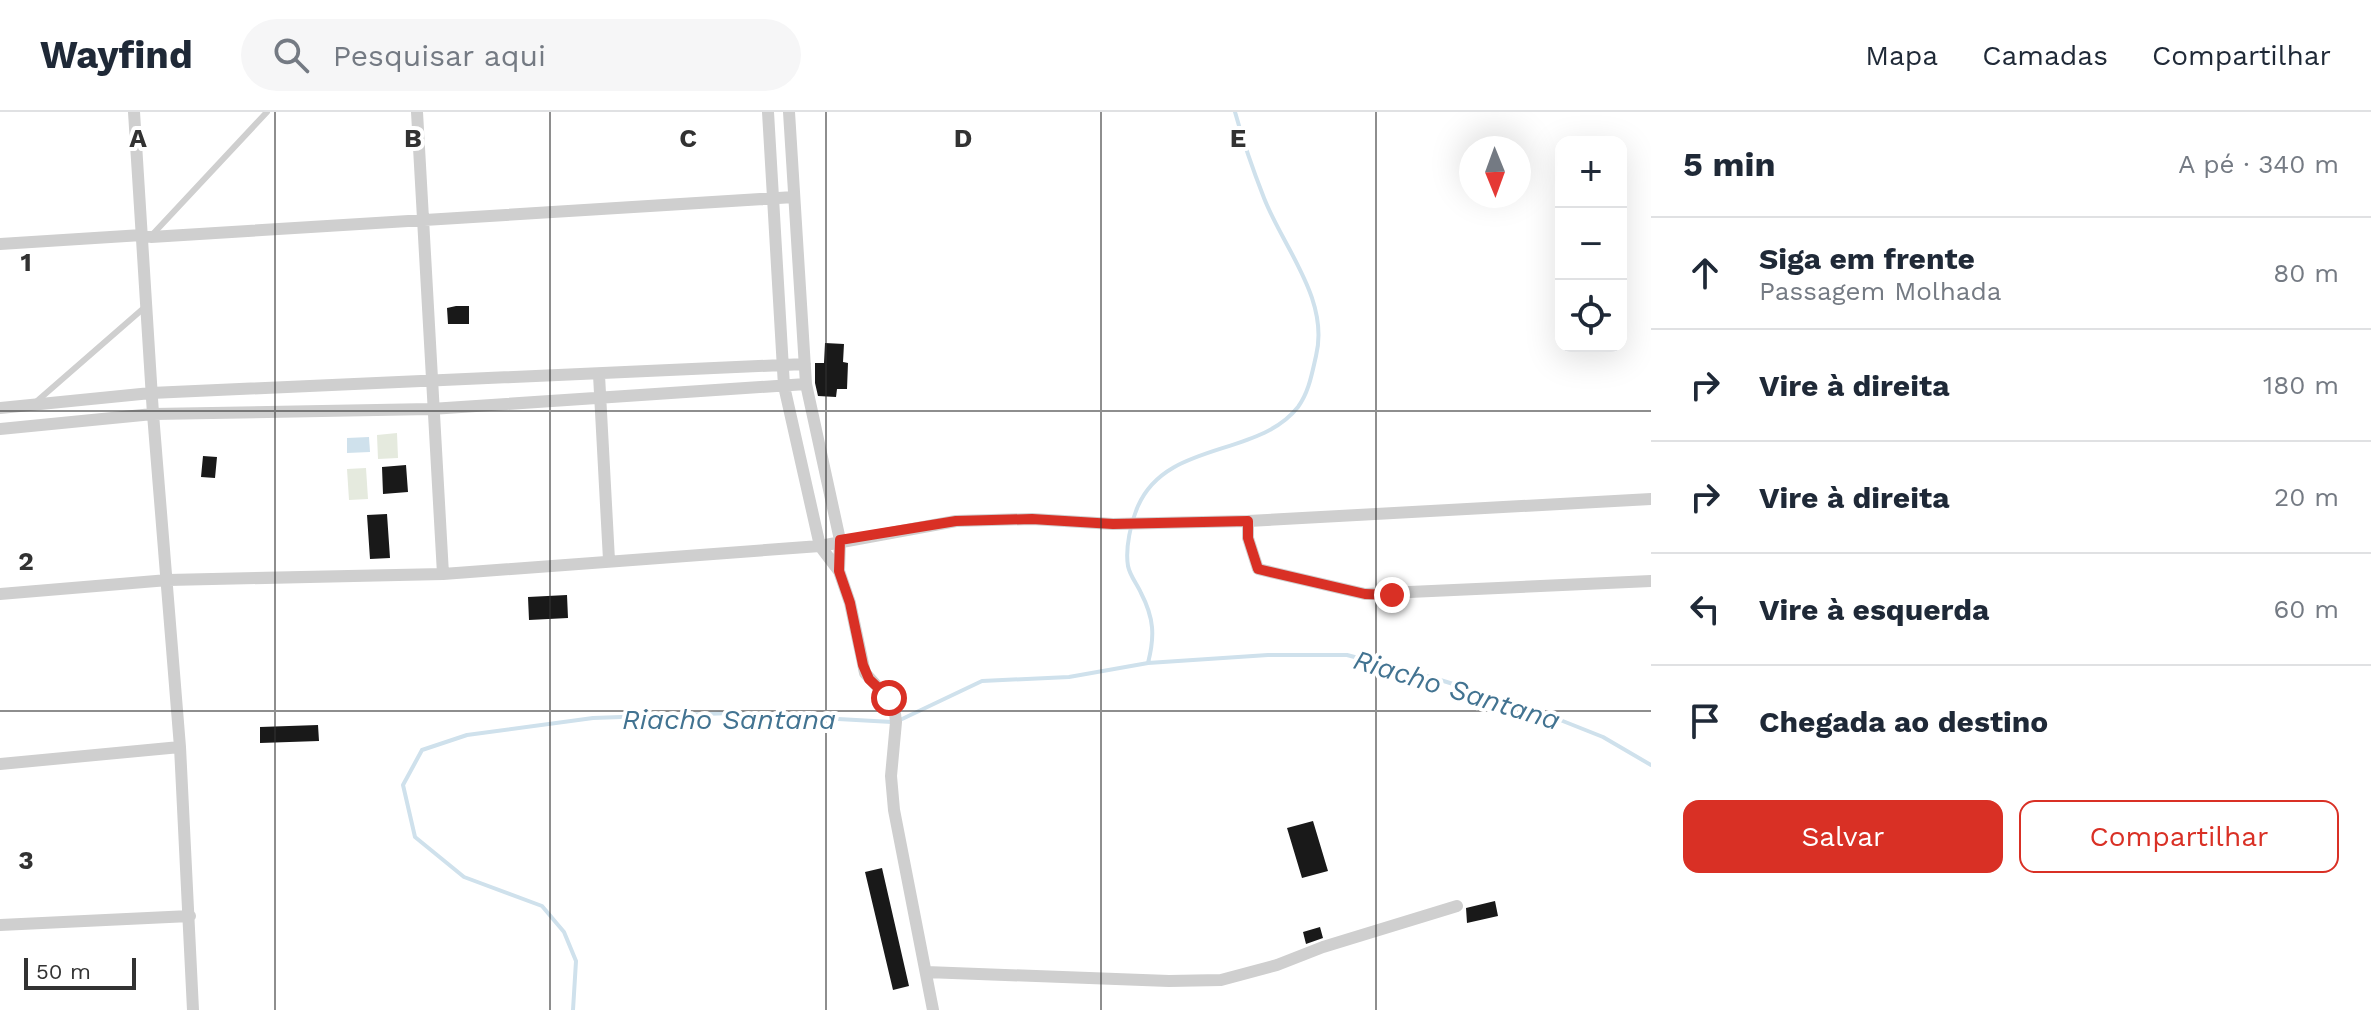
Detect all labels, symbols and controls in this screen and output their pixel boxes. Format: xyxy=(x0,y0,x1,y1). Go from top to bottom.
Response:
search box xyxy=(241,19,801,91)
text: Wayfind xyxy=(40,33,193,77)
icon: search xyxy=(269,33,313,77)
text: Pesquisar aqui xyxy=(333,38,546,73)
text: Mapa xyxy=(1865,39,1938,72)
text: Camadas xyxy=(1982,39,2108,72)
text: Compartilhar xyxy=(2152,39,2331,72)
text: A xyxy=(129,123,147,153)
text: B xyxy=(404,123,422,153)
text: C xyxy=(679,123,697,153)
text: D xyxy=(954,123,972,153)
text: E xyxy=(1230,123,1246,153)
north arrow xyxy=(1459,136,1531,208)
map controls xyxy=(1555,136,1627,352)
button: + xyxy=(1555,136,1627,208)
text: 5 min xyxy=(1683,144,1776,184)
text: A pé · 340 m xyxy=(2178,149,2339,179)
button: − xyxy=(1555,208,1627,280)
text: Siga em frente xyxy=(1759,241,1975,276)
text: 1 xyxy=(20,247,32,277)
icon: ahead xyxy=(1683,251,1727,295)
text: 80 m xyxy=(2273,258,2339,288)
text: Passagem Molhada xyxy=(1759,276,2002,306)
button: locate xyxy=(1555,280,1627,352)
icon: right xyxy=(1683,363,1727,407)
text: Vire à direita xyxy=(1759,368,1950,403)
text: 180 m xyxy=(2263,370,2339,400)
icon: right xyxy=(1683,475,1727,519)
text: Vire à direita xyxy=(1759,480,1950,515)
text: 20 m xyxy=(2274,482,2339,512)
text: 2 xyxy=(18,546,34,576)
route end xyxy=(1374,577,1410,613)
icon: left xyxy=(1683,587,1727,631)
text: Vire à esquerda xyxy=(1759,592,1989,627)
text: 60 m xyxy=(2273,594,2339,624)
water label: Riacho Santana xyxy=(1350,643,1564,737)
route start xyxy=(871,680,907,716)
icon: arrive xyxy=(1683,699,1727,743)
water label: Riacho Santana xyxy=(622,703,836,736)
text: Chegada ao destino xyxy=(1759,704,2048,739)
button: Salvar xyxy=(1683,800,2003,873)
button: Compartilhar xyxy=(2019,800,2339,873)
text: 3 xyxy=(18,845,34,875)
scale bar xyxy=(24,954,136,990)
text: 50 m xyxy=(36,959,91,984)

